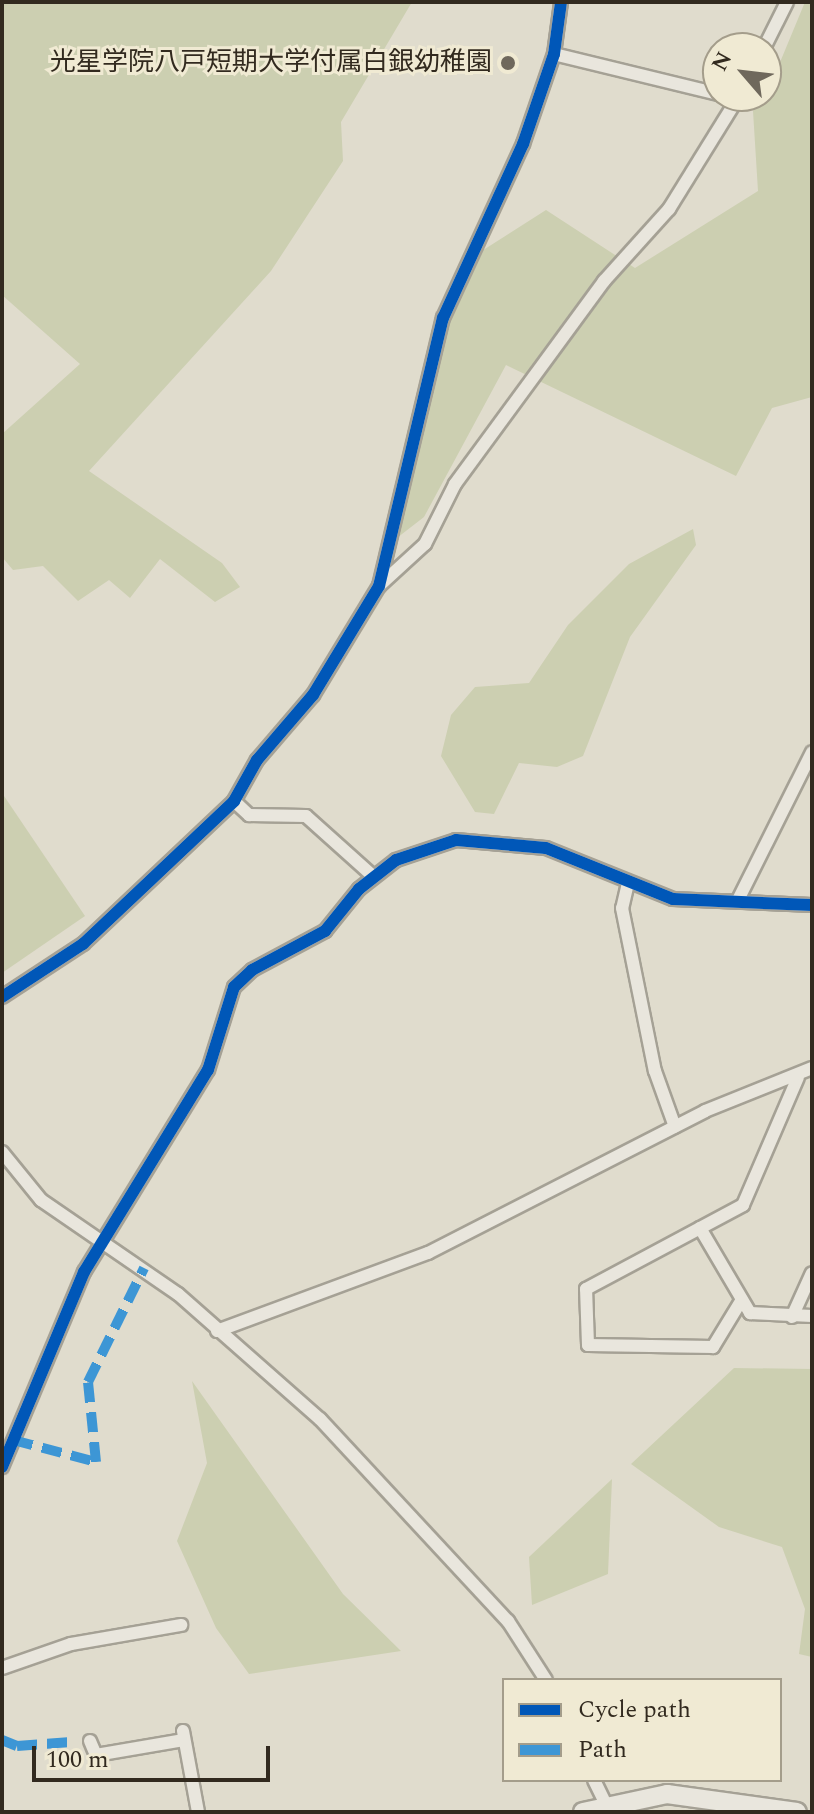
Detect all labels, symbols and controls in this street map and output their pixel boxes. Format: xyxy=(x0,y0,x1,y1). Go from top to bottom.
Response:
north arrow xyxy=(702,32,782,112)
text: N xyxy=(703,46,741,77)
place label: 光星学院八戸短期大学付属白銀幼稚園 xyxy=(50,47,492,79)
marker: 光星学院八戸短期大学付属白銀幼稚園 xyxy=(499,54,517,72)
legend xyxy=(502,1678,782,1782)
text: Cycle path xyxy=(578,1692,691,1728)
scale bar xyxy=(36,1730,274,1780)
text: Path xyxy=(578,1732,627,1768)
text: 100 m xyxy=(46,1742,109,1778)

